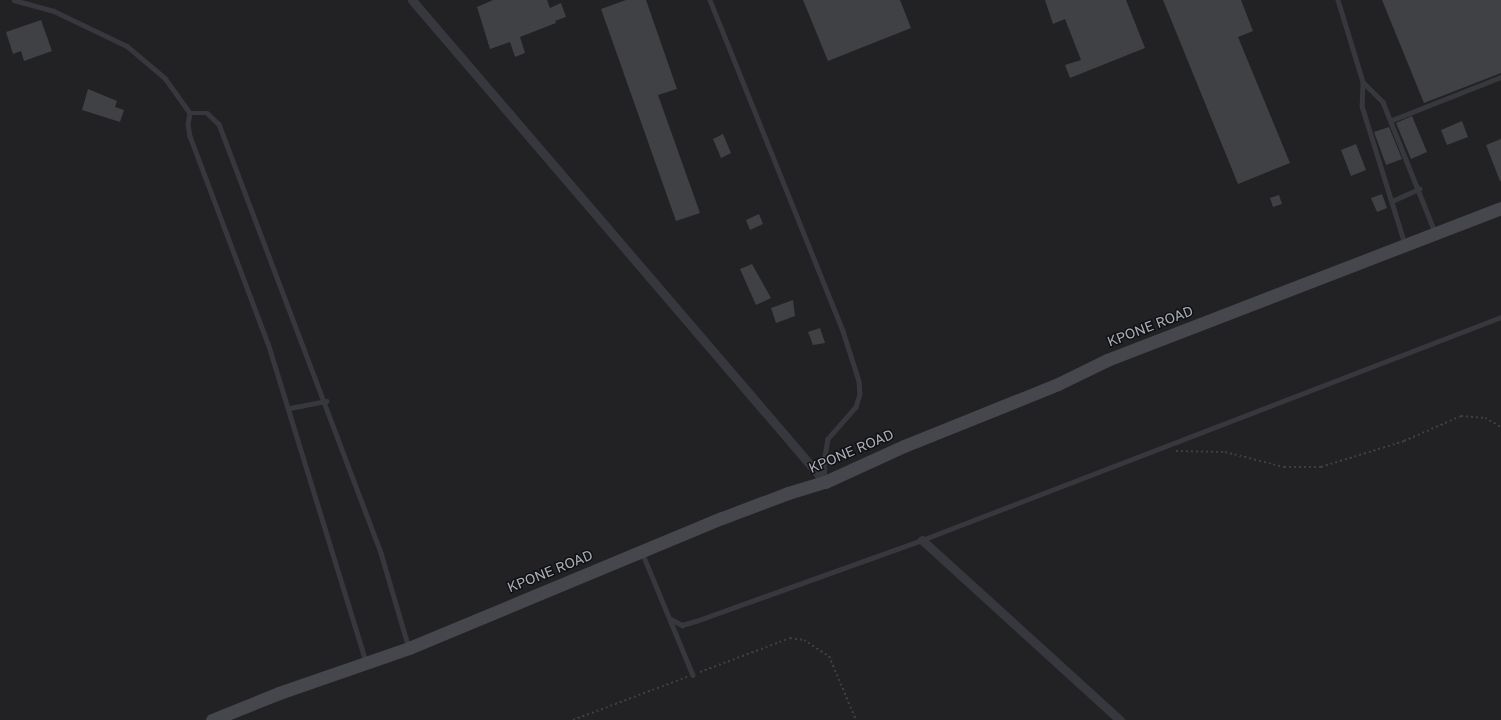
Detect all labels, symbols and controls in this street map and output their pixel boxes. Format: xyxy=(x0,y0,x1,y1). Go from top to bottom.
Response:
street label: KPONE ROAD xyxy=(1105,302,1195,350)
street label: KPONE ROAD xyxy=(806,426,896,476)
street label: KPONE ROAD xyxy=(505,546,595,596)

